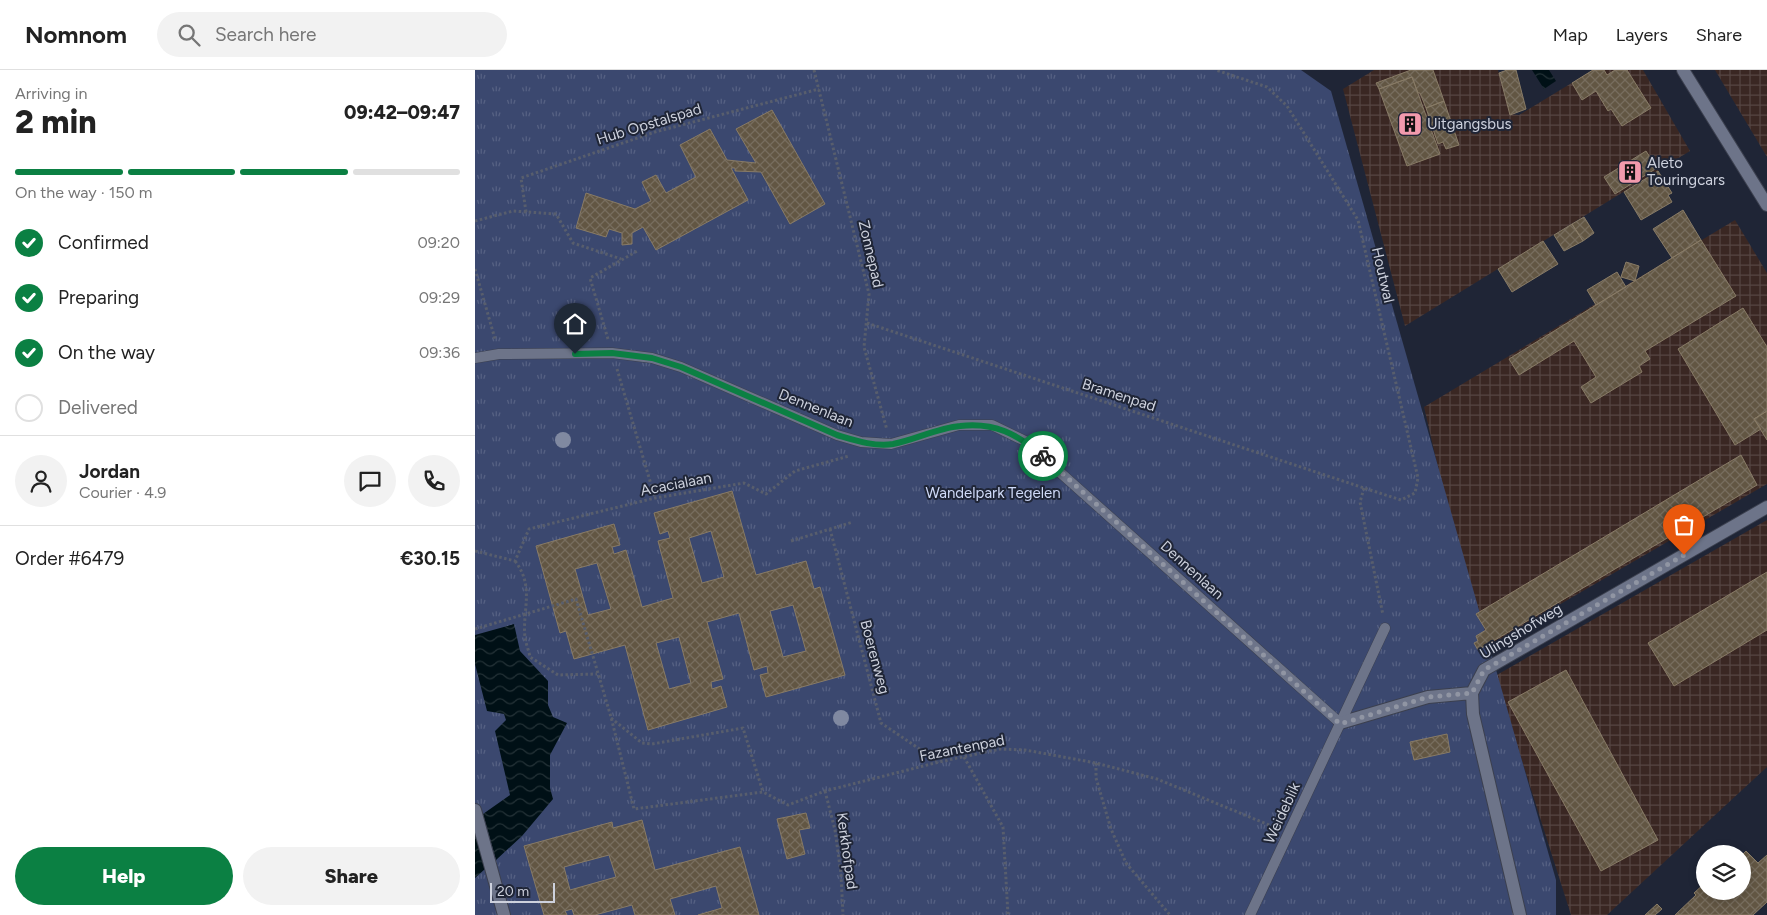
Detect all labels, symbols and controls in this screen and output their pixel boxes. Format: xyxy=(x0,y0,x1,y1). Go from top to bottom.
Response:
search box xyxy=(157,12,507,57)
text: Nomnom xyxy=(25,20,127,49)
icon: search xyxy=(175,21,203,49)
text: Search here xyxy=(215,23,316,46)
text: Map xyxy=(1553,24,1588,46)
text: Layers xyxy=(1616,24,1668,46)
text: Share xyxy=(1696,24,1742,46)
text: Arriving in xyxy=(15,84,87,103)
street label: Hub Opstalspad xyxy=(594,100,704,148)
text: 09:42–09:47 xyxy=(344,101,460,124)
text: 2 min xyxy=(15,103,97,141)
building icon: Uitgangsbus xyxy=(1397,111,1423,137)
place label: Uitgangsbus xyxy=(1427,115,1512,133)
place label: Aleto Touringcars xyxy=(1647,154,1725,189)
building icon: Aleto Touringcars xyxy=(1617,159,1643,185)
text: On the way · 150 m xyxy=(15,183,152,202)
street label: Zonnepad xyxy=(855,219,887,289)
icon: check xyxy=(15,229,43,257)
text: Confirmed xyxy=(58,231,149,254)
text: 09:20 xyxy=(417,233,460,252)
street label: Houtwal xyxy=(1368,245,1398,305)
icon: check xyxy=(15,284,43,312)
text: Preparing xyxy=(58,286,139,309)
text: 09:29 xyxy=(419,288,460,307)
pin xyxy=(554,303,596,354)
icon: home xyxy=(561,310,589,338)
icon: check xyxy=(15,339,43,367)
text: On the way xyxy=(58,341,155,364)
text: 09:36 xyxy=(419,343,460,362)
street label: Bramenpad xyxy=(1080,375,1158,415)
street label: Dennenlaan xyxy=(776,385,856,431)
text: Delivered xyxy=(58,396,138,419)
courier xyxy=(1018,431,1068,481)
icon: bike xyxy=(1029,442,1057,470)
button: person xyxy=(15,455,67,507)
button: chat xyxy=(344,455,396,507)
button: phone xyxy=(408,455,460,507)
text: Jordan xyxy=(79,460,140,483)
street label: Acacialaan xyxy=(639,468,713,500)
text: Courier · 4.9 xyxy=(79,483,166,502)
park label: Wandelpark Tegelen xyxy=(925,484,1061,502)
pin xyxy=(1663,504,1705,555)
icon: bag xyxy=(1670,511,1698,539)
street label: Dennenlaan xyxy=(1157,537,1227,603)
text: Order #6479 xyxy=(15,547,124,570)
text: €30.15 xyxy=(400,547,460,570)
street label: Ulingshofweg xyxy=(1477,599,1565,663)
street label: Boerenweg xyxy=(856,618,894,696)
street label: Fazantenpad xyxy=(918,731,1006,765)
street label: Weideblik xyxy=(1260,779,1304,846)
street label: Kerkhofpad xyxy=(833,811,861,891)
map controls xyxy=(1696,845,1751,900)
button: layers xyxy=(1696,845,1751,900)
button: Help xyxy=(15,847,233,905)
button: Share xyxy=(243,847,460,905)
scale bar xyxy=(490,880,555,903)
text: 20 m xyxy=(497,883,529,900)

